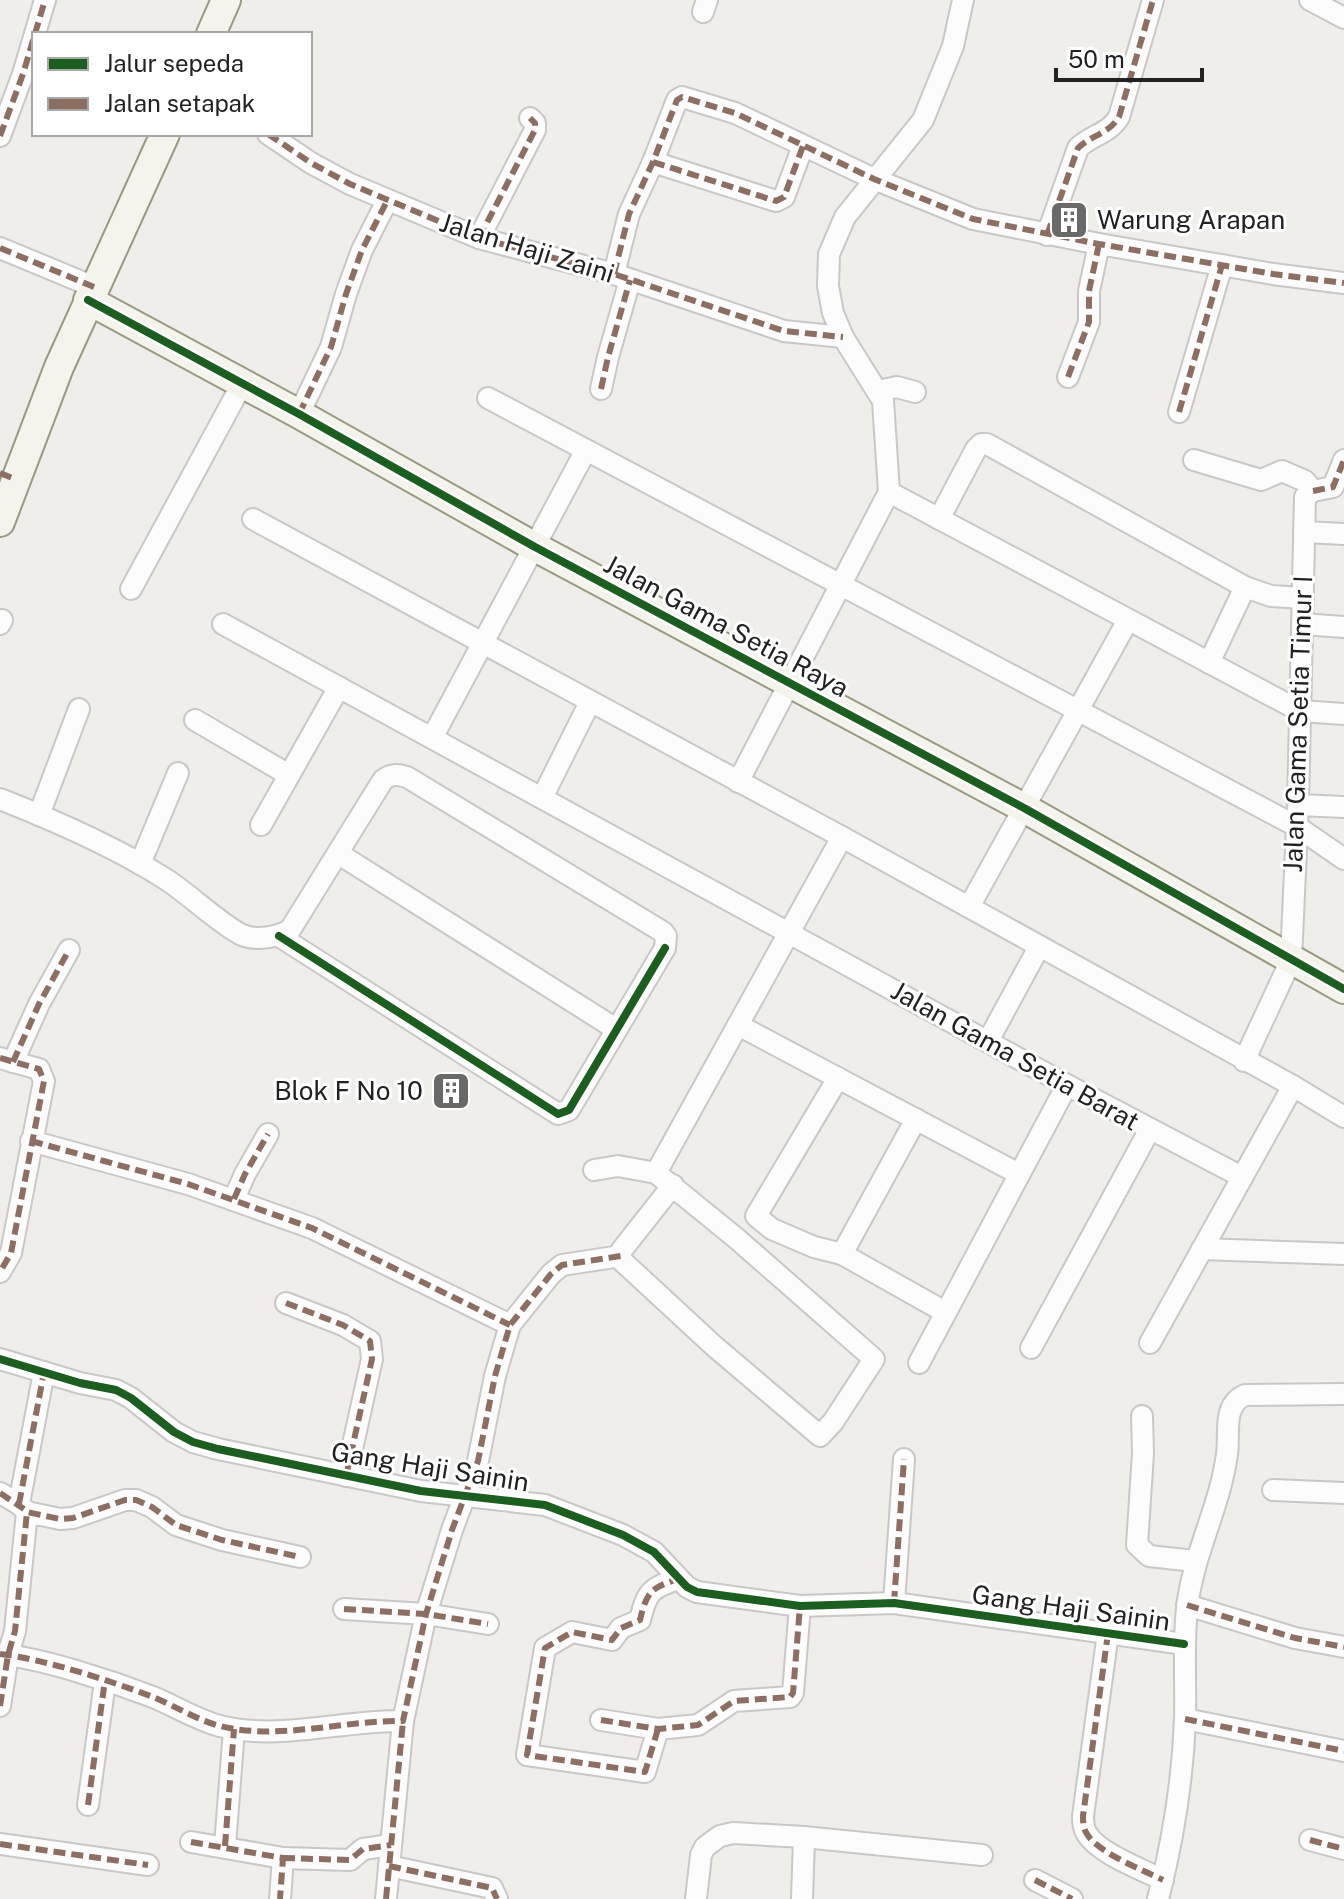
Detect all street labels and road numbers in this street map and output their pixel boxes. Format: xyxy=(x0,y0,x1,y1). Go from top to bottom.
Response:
street label: Jalan Haji Zaini xyxy=(436,206,618,289)
street label: Jalan Gama Setia Raya xyxy=(599,548,854,703)
street label: Jalan Gama Setia Timur I xyxy=(1277,575,1318,873)
street label: Jalan Gama Setia Barat xyxy=(886,974,1145,1137)
street label: Gang Haji Sainin xyxy=(329,1436,531,1497)
street label: Gang Haji Sainin xyxy=(970,1578,1172,1637)

